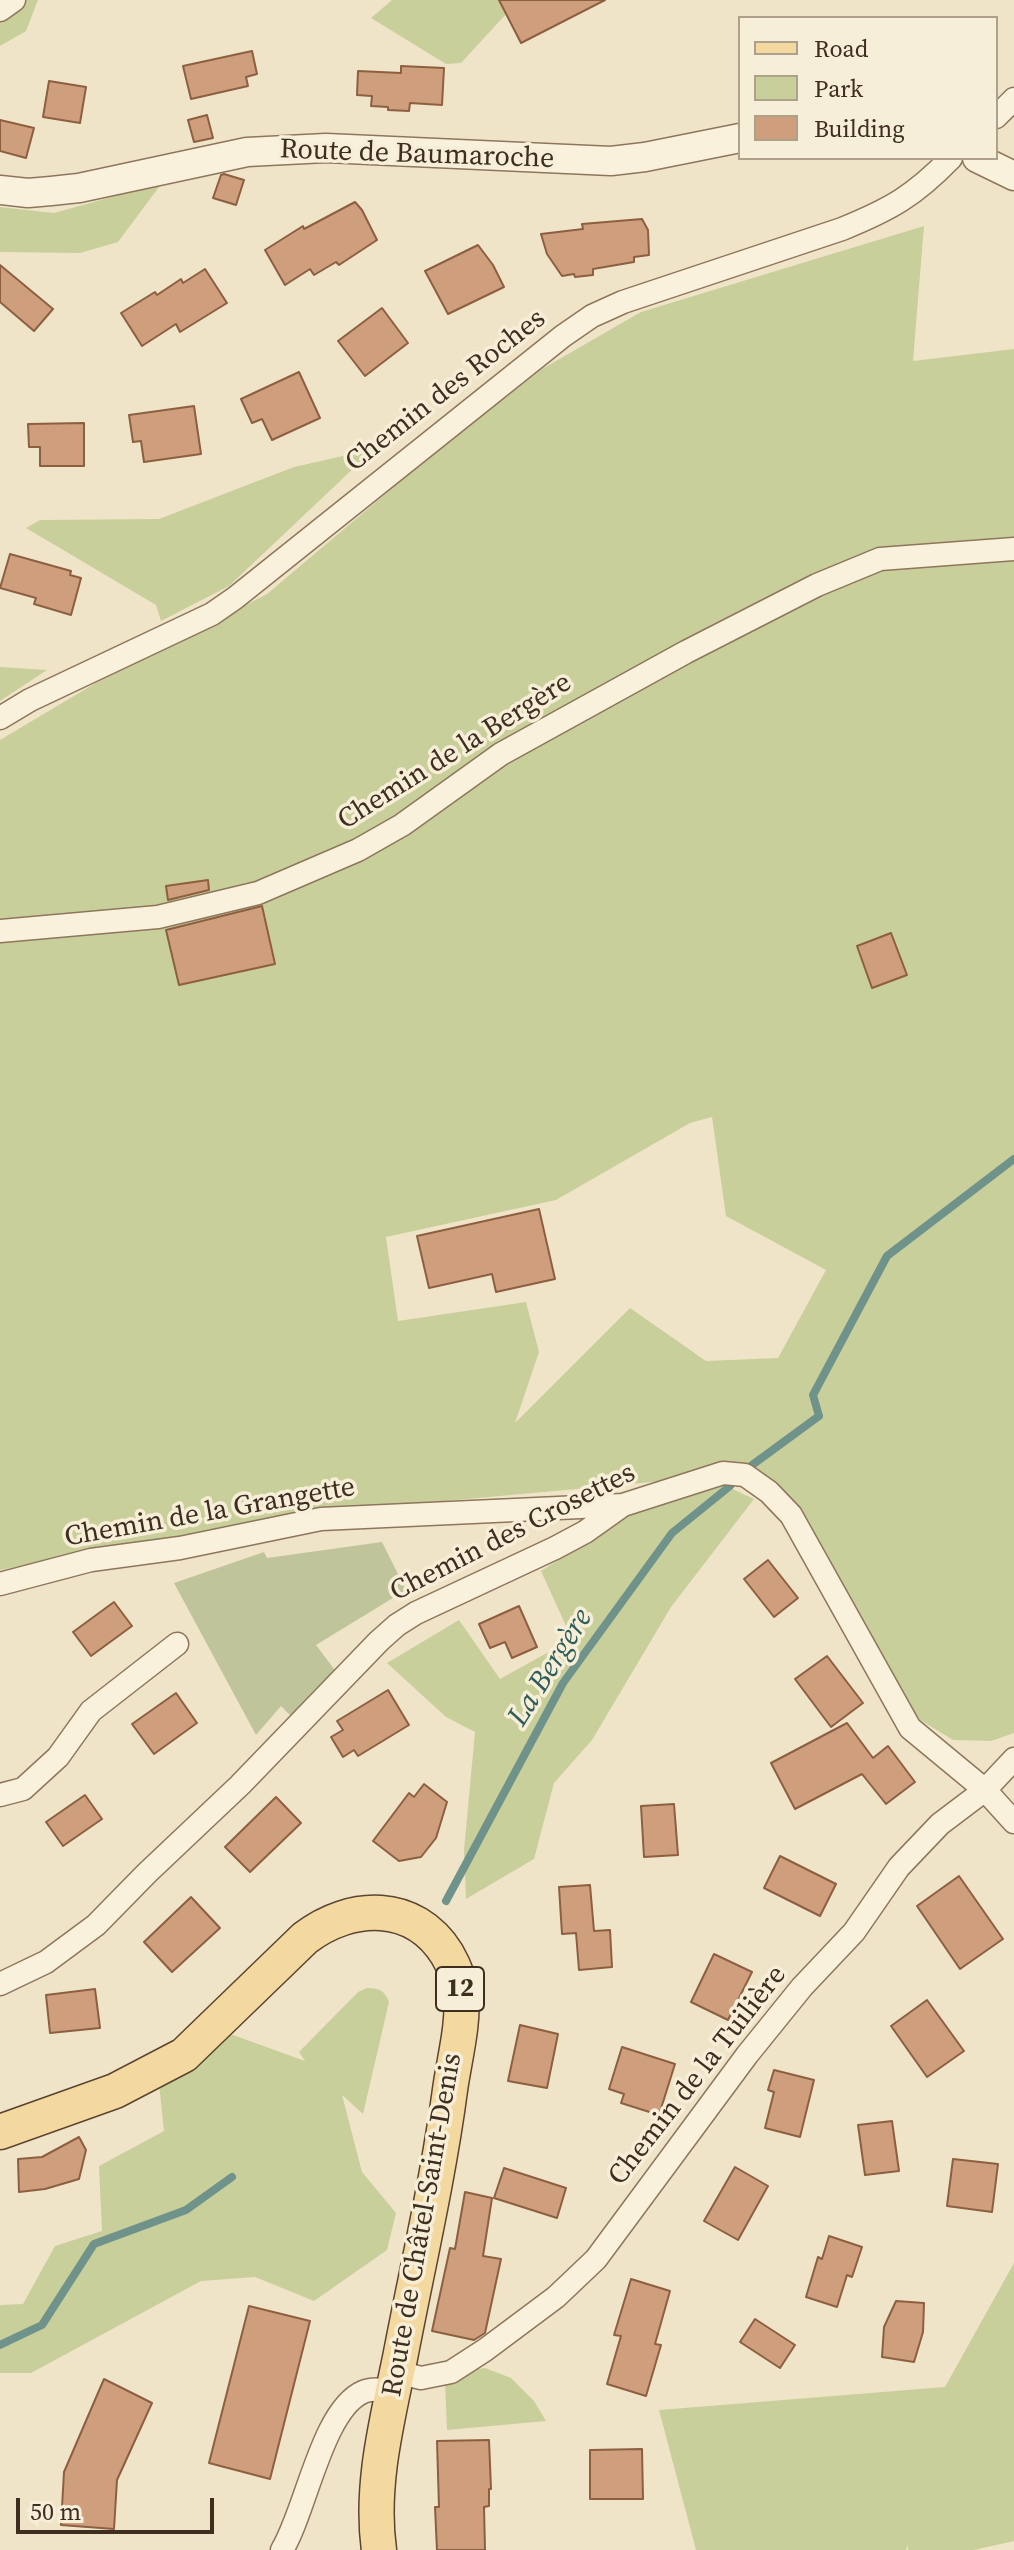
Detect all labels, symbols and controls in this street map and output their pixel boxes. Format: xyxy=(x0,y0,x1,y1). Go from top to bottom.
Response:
legend xyxy=(738,16,998,160)
text: Road xyxy=(814,32,868,65)
text: Park xyxy=(814,72,863,105)
text: Building xyxy=(814,112,905,145)
street label: Route de Baumaroche xyxy=(279,133,555,177)
street label: Chemin des Roches xyxy=(339,302,553,480)
street label: Chemin de la Bergère xyxy=(332,666,578,838)
street label: Chemin des Crosettes xyxy=(385,1457,641,1609)
street label: Chemin de la Grangette xyxy=(62,1471,358,1555)
water label: La Bergère xyxy=(501,1603,601,1733)
street label: Chemin de la Tuilière xyxy=(602,1960,794,2192)
road number: 12 xyxy=(436,1967,484,2011)
street label: Route de Châtel-Saint-Denis xyxy=(376,2051,470,2399)
scale bar xyxy=(20,2482,218,2532)
text: 50 m xyxy=(30,2495,81,2528)

